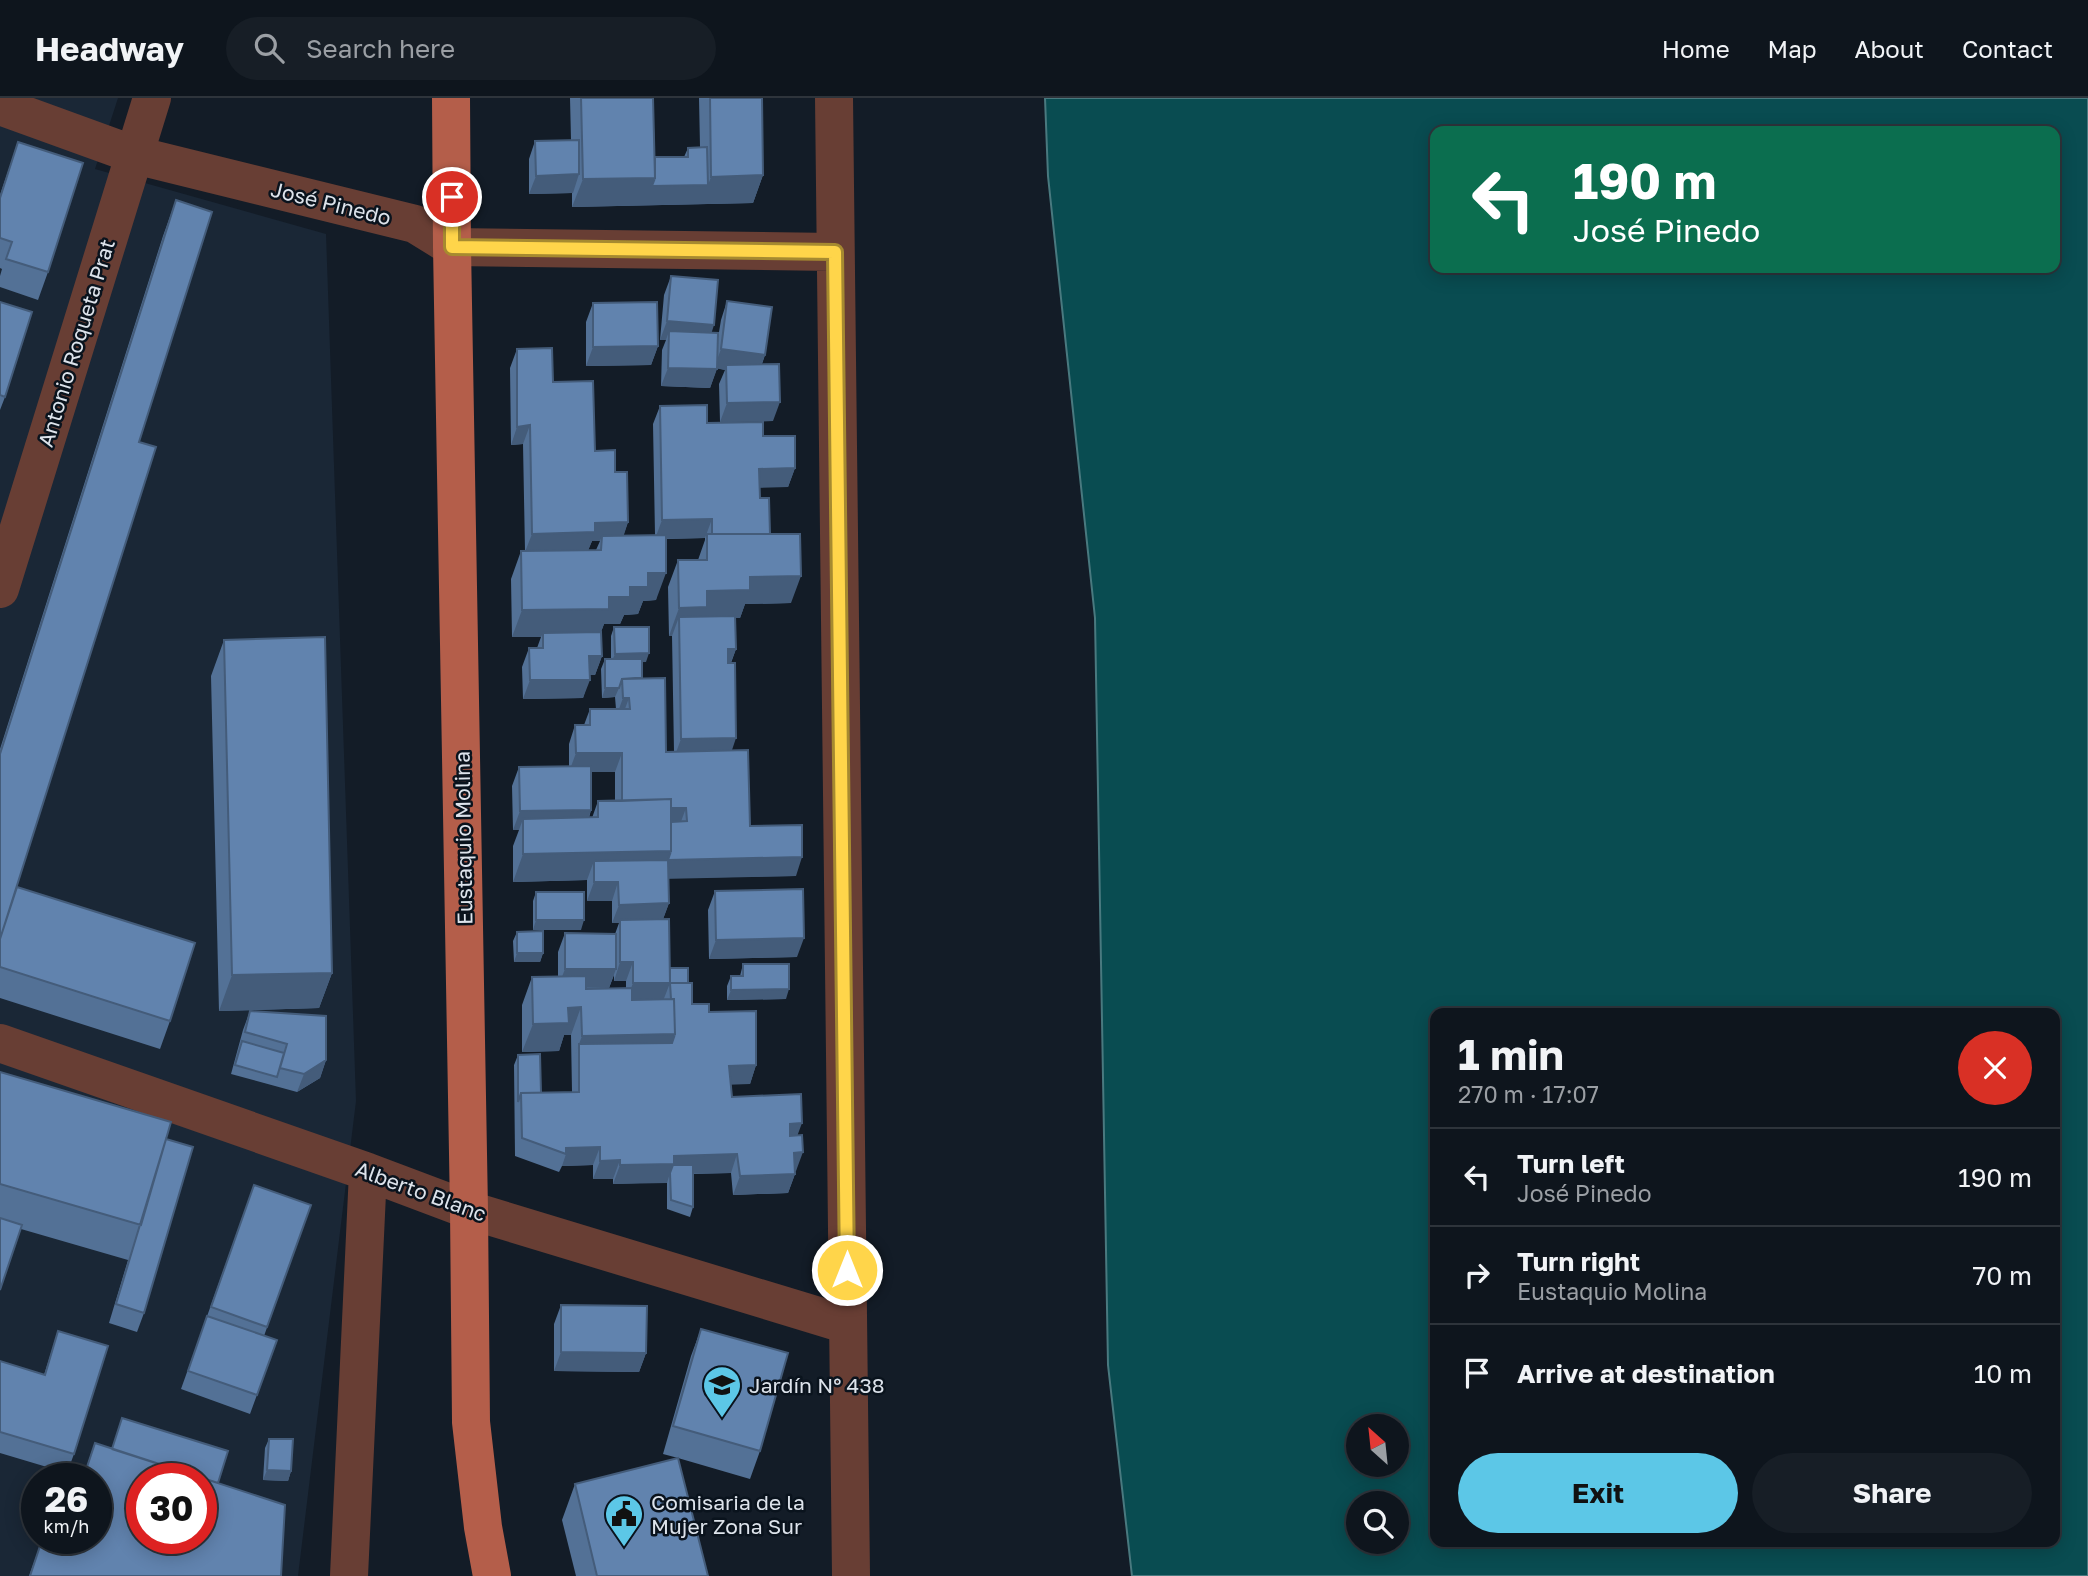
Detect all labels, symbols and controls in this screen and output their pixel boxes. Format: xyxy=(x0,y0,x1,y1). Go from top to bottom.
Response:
search box xyxy=(226,17,716,80)
text: Headway xyxy=(35,29,184,68)
icon: search xyxy=(250,29,288,67)
text: Search here xyxy=(306,33,455,64)
text: Home xyxy=(1662,34,1730,63)
text: Map xyxy=(1768,34,1817,63)
text: About xyxy=(1855,34,1924,63)
text: Contact xyxy=(1962,34,2053,63)
text: 190 m xyxy=(1573,151,1716,210)
icon: left xyxy=(1458,154,1549,245)
pin xyxy=(422,167,482,227)
street label: José Pinedo xyxy=(268,176,394,230)
icon: arrive xyxy=(433,178,471,216)
text: José Pinedo xyxy=(1573,211,1760,249)
street label: Antonio Roqueta Prat xyxy=(32,236,120,450)
street label: Eustaquio Molina xyxy=(448,751,478,925)
text: 1 min xyxy=(1458,1029,1564,1079)
button: close xyxy=(1958,1031,2032,1105)
text: 270 m · 17:07 xyxy=(1458,1080,1599,1108)
text: Turn left xyxy=(1517,1148,1625,1179)
street label: Alberto Blanc xyxy=(352,1155,490,1227)
icon: left xyxy=(1458,1158,1496,1196)
text: 190 m xyxy=(1958,1162,2032,1193)
text: José Pinedo xyxy=(1517,1179,1652,1207)
position arrow xyxy=(810,1233,884,1307)
text: Turn right xyxy=(1517,1246,1640,1277)
icon: right xyxy=(1458,1256,1496,1294)
text: 70 m xyxy=(1973,1260,2032,1291)
text: Eustaquio Molina xyxy=(1517,1277,1707,1305)
icon: arrive xyxy=(1458,1354,1496,1392)
text: Arrive at destination xyxy=(1517,1358,1775,1389)
text: 10 m xyxy=(1974,1358,2032,1389)
school or university icon: Jardín N° 438 xyxy=(701,1364,743,1419)
place label: Jardín N° 438 xyxy=(749,1372,885,1398)
north arrow xyxy=(1346,1414,1409,1477)
map controls xyxy=(1346,1414,1409,1554)
button: Exit xyxy=(1458,1453,1738,1533)
button: Share xyxy=(1752,1453,2032,1533)
speed limit sign: 30 xyxy=(126,1463,217,1554)
text: 26 xyxy=(45,1478,88,1520)
place label: Comisaria de la Mujer Zona Sur xyxy=(651,1489,805,1539)
button: search xyxy=(1346,1491,1409,1554)
public building icon: Comisaria de la Mujer Zona Sur xyxy=(603,1493,645,1548)
text: km/h xyxy=(44,1515,89,1537)

